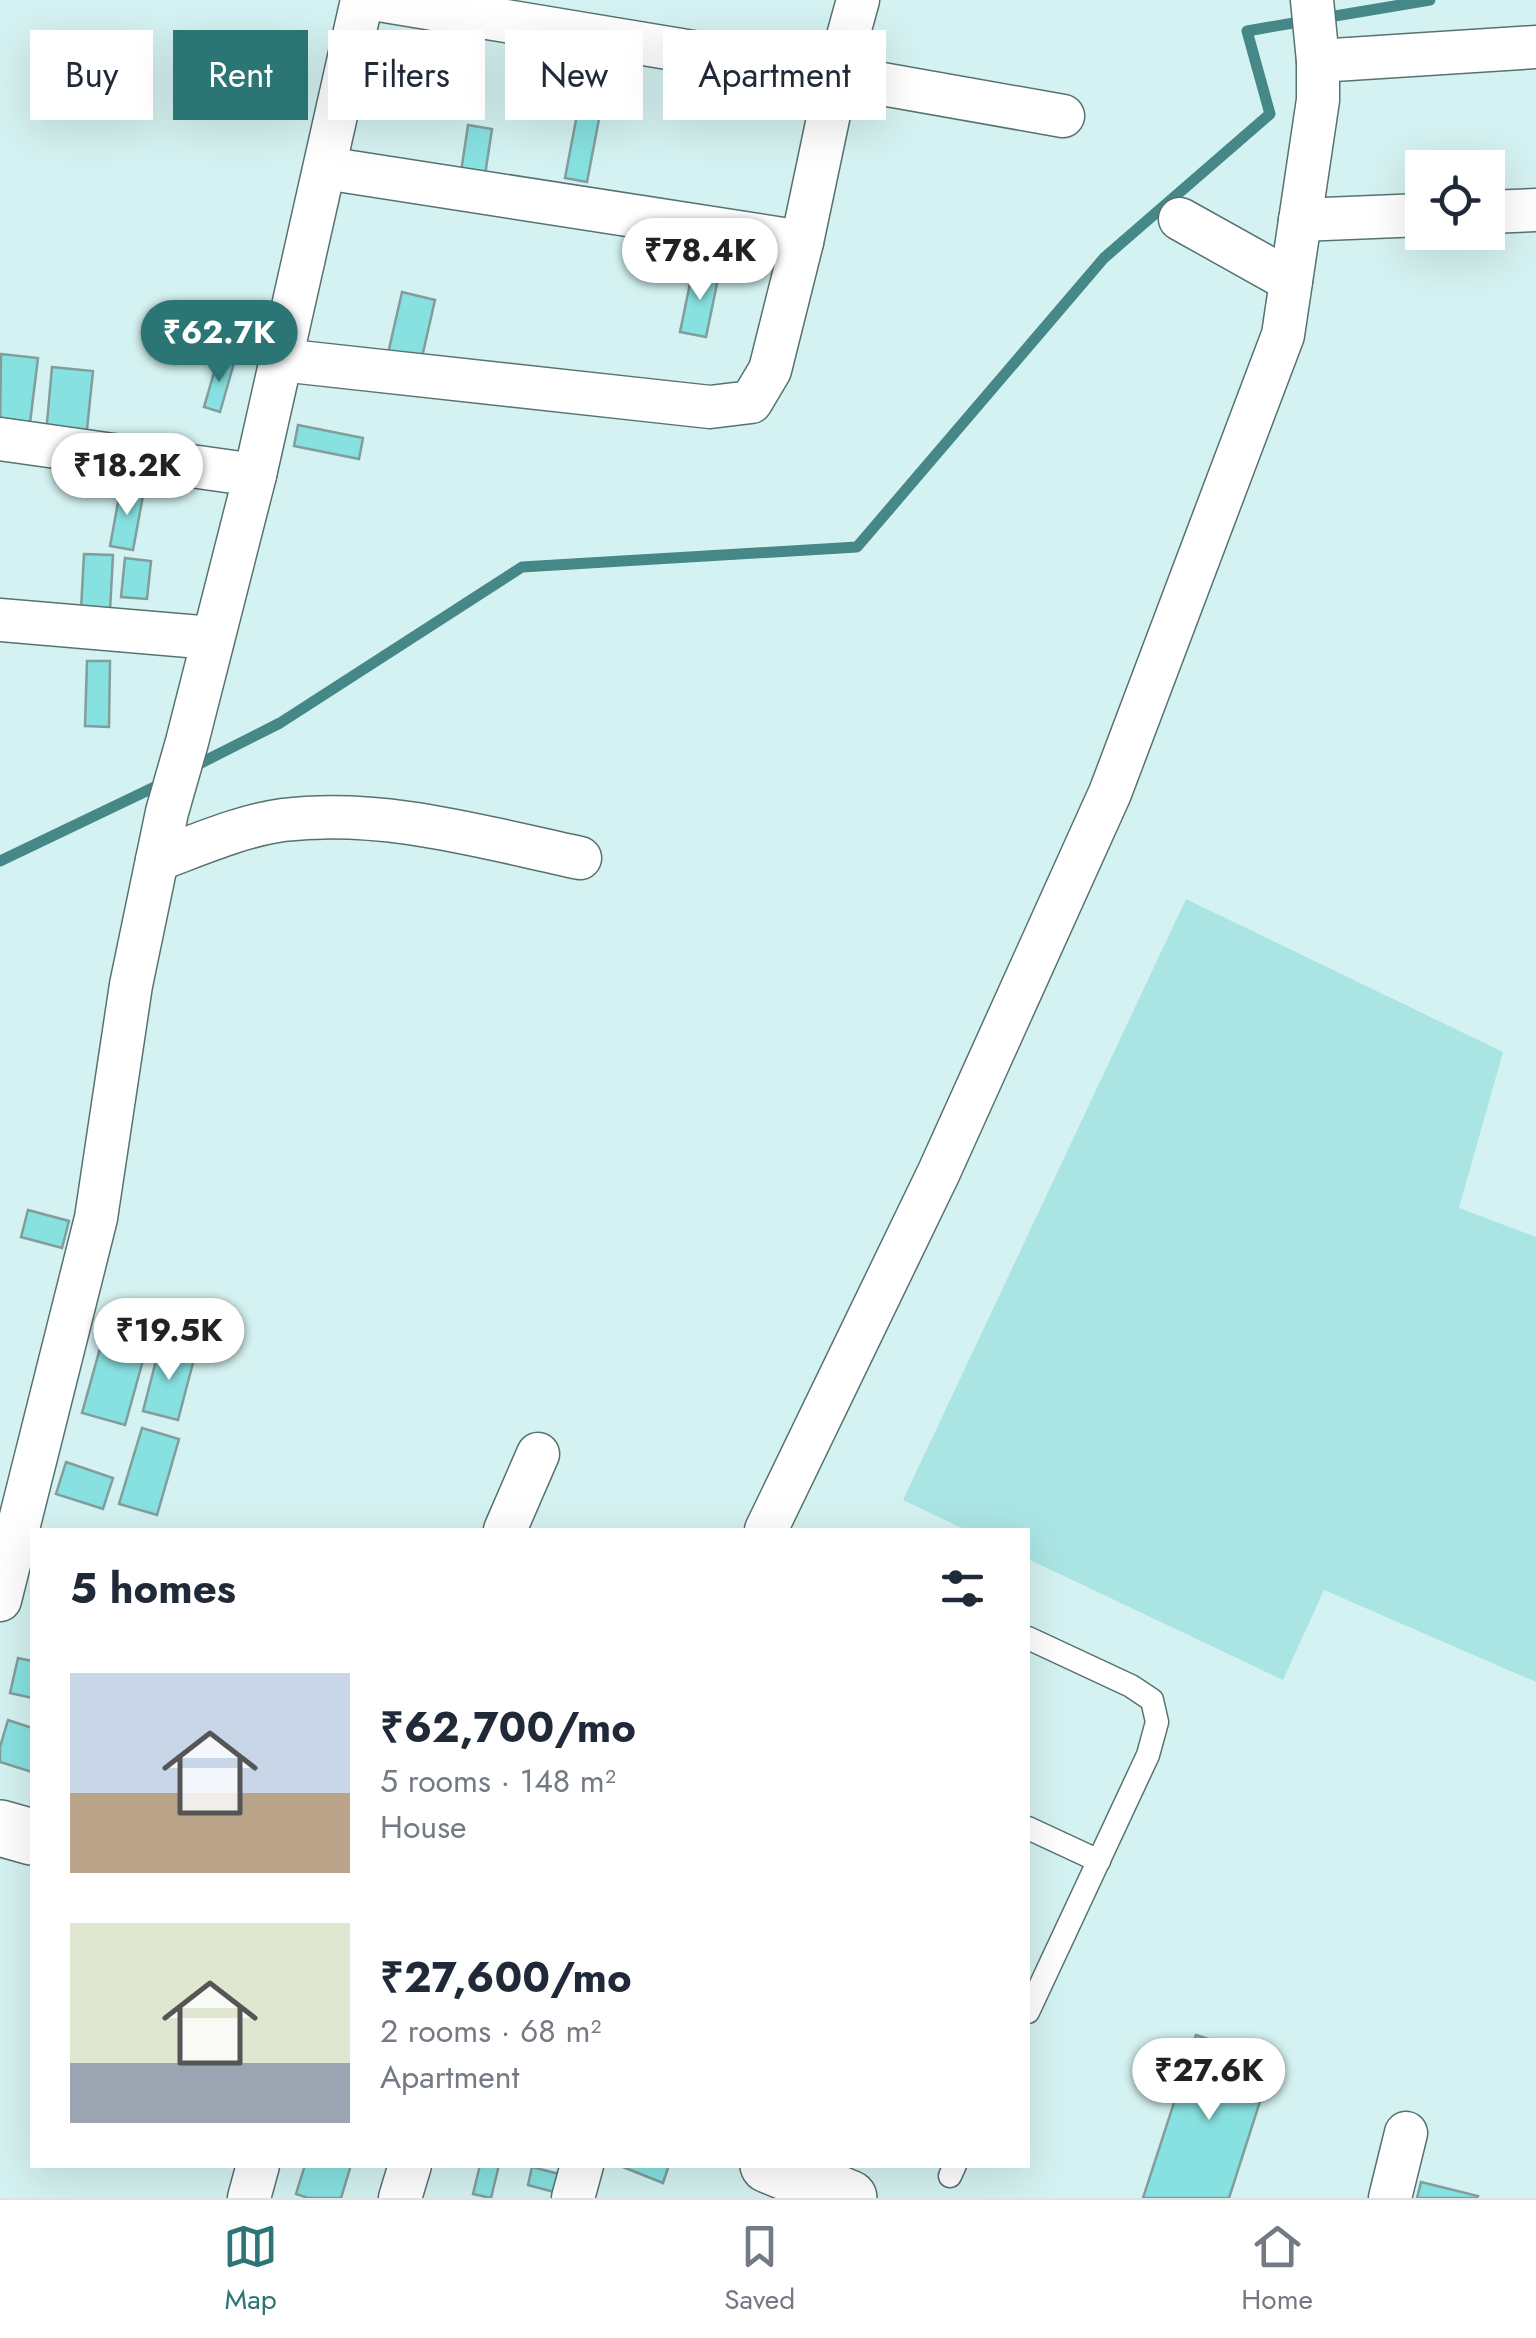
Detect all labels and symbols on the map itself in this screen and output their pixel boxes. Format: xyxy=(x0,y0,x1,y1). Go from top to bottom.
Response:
pin: ₹78.4K xyxy=(619,218,781,303)
pin: ₹62.7K xyxy=(138,300,300,385)
pin: ₹18.2K xyxy=(46,433,208,518)
pin: ₹19.5K xyxy=(88,1298,250,1383)
pin: ₹27.6K xyxy=(1128,2038,1290,2123)

